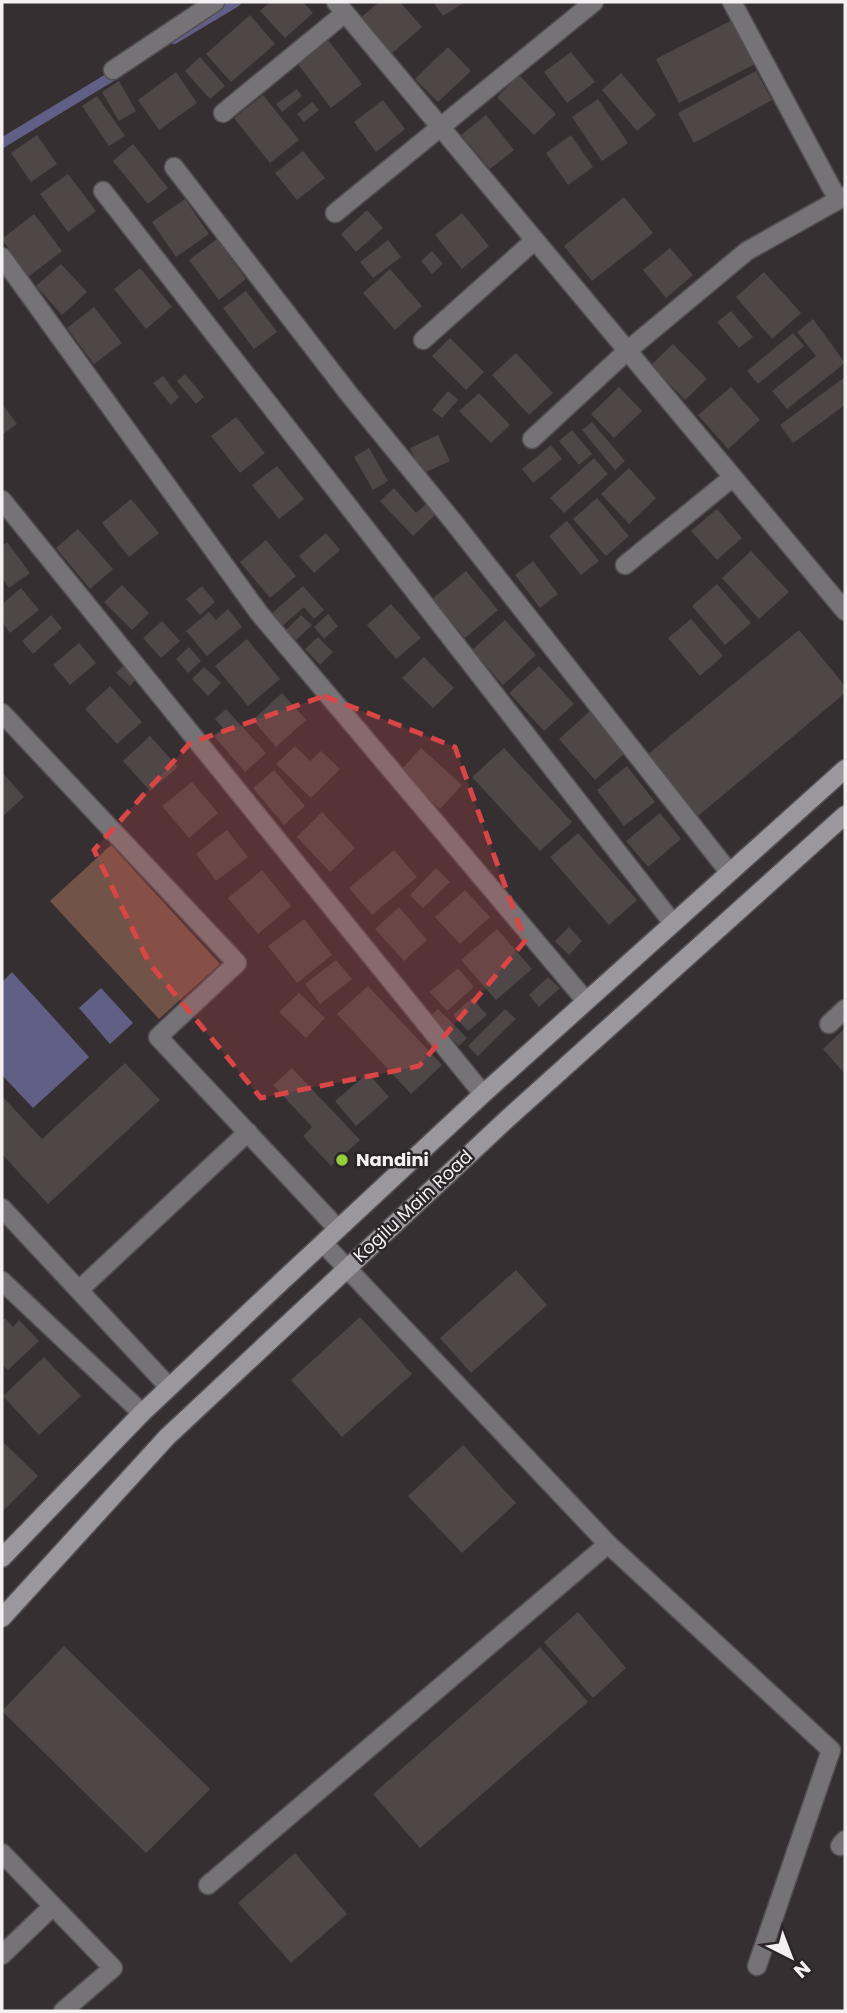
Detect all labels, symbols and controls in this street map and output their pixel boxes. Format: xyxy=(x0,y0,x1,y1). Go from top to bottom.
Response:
street label: Kogilu Main Road xyxy=(347,1144,478,1268)
place label: Nandini xyxy=(356,1147,429,1172)
marker: Nandini xyxy=(334,1152,350,1168)
north arrow xyxy=(756,1922,826,1992)
text: N xyxy=(788,1954,816,1984)

